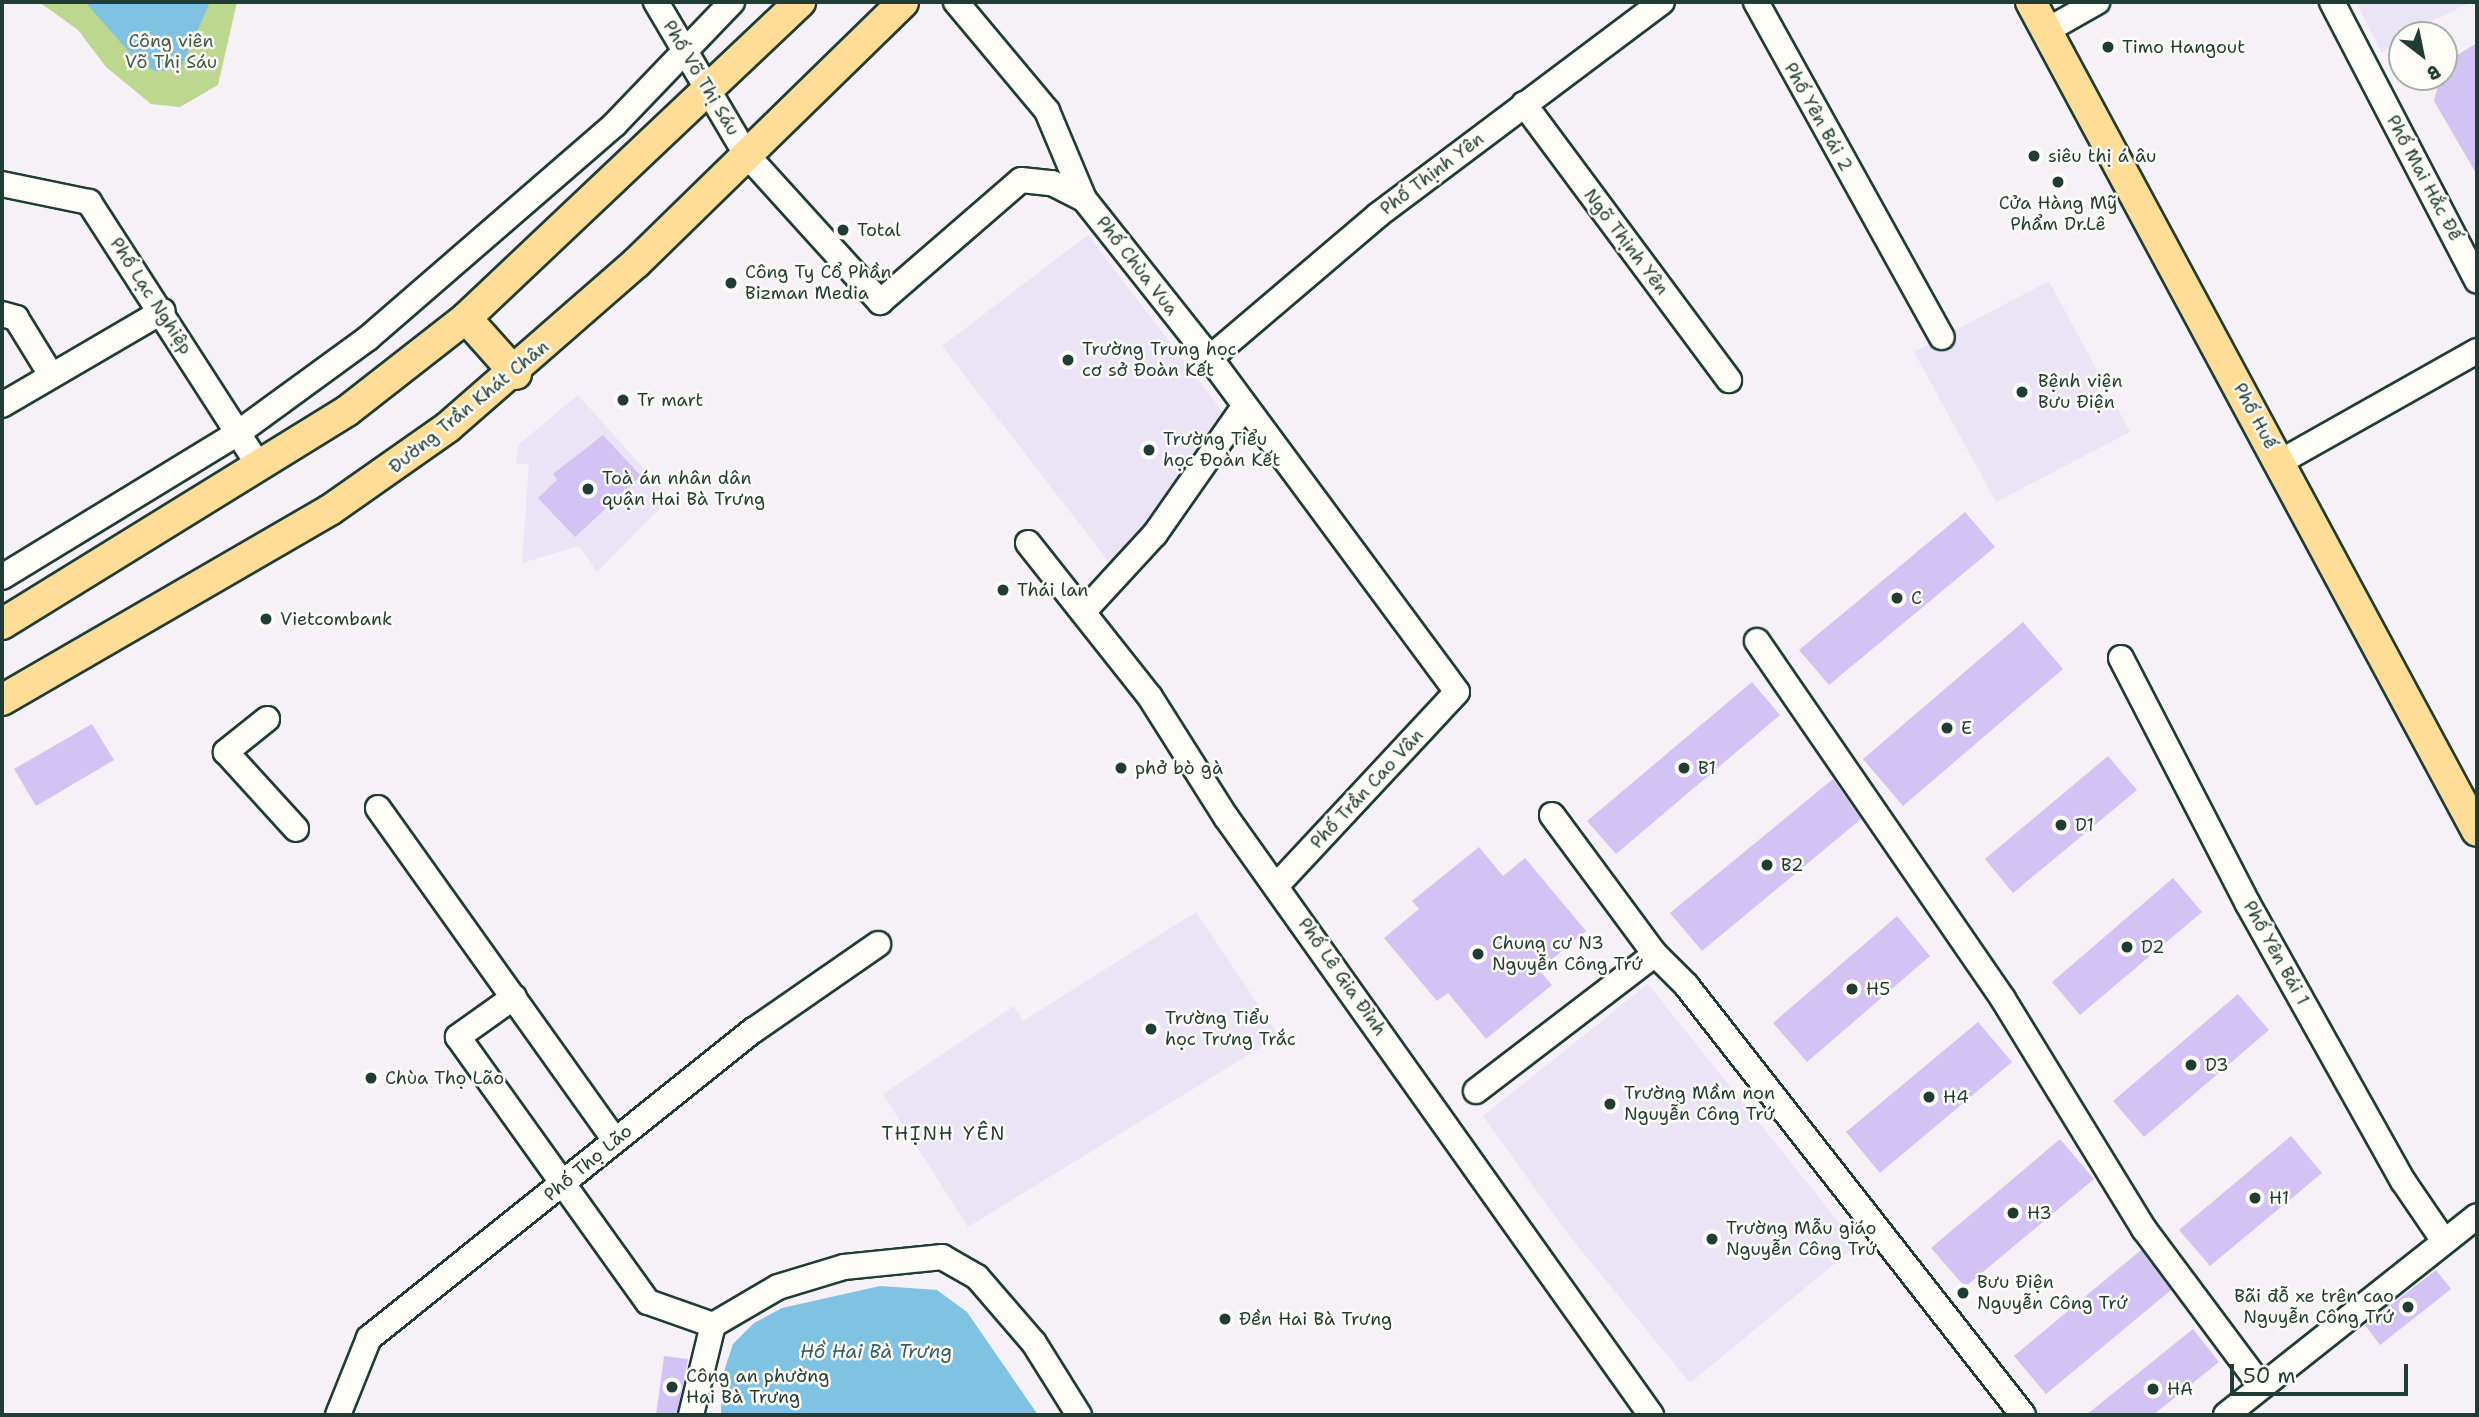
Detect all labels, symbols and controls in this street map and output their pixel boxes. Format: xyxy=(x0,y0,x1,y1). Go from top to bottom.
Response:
street label: Phố Võ Thị Sáu xyxy=(658,16,744,140)
north arrow xyxy=(2388,21,2458,91)
park label: Công viên Võ Thị Sáu xyxy=(125,31,217,74)
place label: Timo Hangout xyxy=(2122,36,2245,58)
marker: Timo Hangout xyxy=(2100,39,2116,55)
street label: Phố Yên Bái 2 xyxy=(1779,59,1857,175)
text: B xyxy=(2422,59,2445,86)
street label: Phố Mai Hắc Đế xyxy=(2382,111,2466,245)
street label: Phố Thịnh Yên xyxy=(1376,128,1488,220)
place label: siêu thị á âu xyxy=(2048,145,2156,167)
marker: siêu thị á âu xyxy=(2026,148,2042,164)
marker: Cửa Hàng Mỹ Phẩm Dr.Lê xyxy=(2050,174,2066,190)
street label: Ngõ Thịnh Yên xyxy=(1579,185,1673,299)
place label: Cửa Hàng Mỹ Phẩm Dr.Lê xyxy=(1999,193,2117,235)
street label: Phố Chùa Vua xyxy=(1092,212,1182,320)
place label: Total xyxy=(857,219,901,241)
marker: Total xyxy=(835,222,851,238)
street label: Phố Lạc Nghiệp xyxy=(105,234,197,358)
place label: Công Ty Cổ Phần Bizman Media xyxy=(745,262,891,304)
marker: Công Ty Cổ Phần Bizman Media xyxy=(723,275,739,291)
street label: Đường Trần Khát Chân xyxy=(385,336,553,478)
place label: Trường Trung học cơ sở Đoàn Kết xyxy=(1082,339,1237,382)
marker: Trường Trung học cơ sở Đoàn Kết xyxy=(1060,352,1076,368)
place label: Bệnh viện Bưu Điện xyxy=(2038,371,2123,414)
street label: Phố Huế xyxy=(2229,379,2281,453)
marker: Bệnh viện Bưu Điện xyxy=(2012,382,2032,402)
place label: Tr mart xyxy=(637,389,703,411)
marker: Tr mart xyxy=(615,392,631,408)
place label: Trường Tiểu học Đoàn Kết xyxy=(1163,429,1280,472)
marker: Trường Tiểu học Đoàn Kết xyxy=(1141,442,1157,458)
place label: Toà án nhân dân quận Hai Bà Trưng xyxy=(602,468,765,510)
marker: Toà án nhân dân quận Hai Bà Trưng xyxy=(580,481,596,497)
place label: Thái lan xyxy=(1017,579,1088,601)
marker: Thái lan xyxy=(995,582,1011,598)
place label: C xyxy=(1911,587,1922,609)
marker: C xyxy=(1889,590,1905,606)
place label: Vietcombank xyxy=(280,608,392,630)
marker: Vietcombank xyxy=(258,611,274,627)
place label: E xyxy=(1961,717,1972,739)
marker: E xyxy=(1939,720,1955,736)
street label: Phố Trần Cao Vân xyxy=(1306,725,1428,853)
place label: phở bò gà xyxy=(1135,757,1223,779)
place label: B1 xyxy=(1698,757,1716,779)
marker: phở bò gà xyxy=(1113,760,1129,776)
marker: B1 xyxy=(1676,760,1692,776)
place label: D1 xyxy=(2075,814,2094,836)
marker: D1 xyxy=(2053,817,2069,833)
place label: B2 xyxy=(1781,854,1804,876)
marker: B2 xyxy=(1759,857,1775,873)
street label: Phố Yên Bái 1 xyxy=(2238,897,2314,1009)
street label: Phố Lê Gia Đỉnh xyxy=(1293,914,1391,1040)
place label: Chung cư N3 Nguyễn Công Trứ xyxy=(1492,933,1643,976)
place label: D2 xyxy=(2141,936,2165,958)
marker: D2 xyxy=(2119,939,2135,955)
marker: Chung cư N3 Nguyễn Công Trứ xyxy=(1470,946,1486,962)
place label: H5 xyxy=(1866,978,1890,1000)
marker: H5 xyxy=(1844,981,1860,997)
place label: Trường Tiểu học Trưng Trắc xyxy=(1165,1008,1296,1050)
marker: Trường Tiểu học Trưng Trắc xyxy=(1143,1021,1159,1037)
place label: D3 xyxy=(2205,1054,2229,1076)
marker: D3 xyxy=(2183,1057,2199,1073)
place label: Chùa Thọ Lão xyxy=(385,1067,504,1089)
marker: Chùa Thọ Lão xyxy=(363,1070,379,1086)
place label: Trường Mầm non Nguyễn Công Trứ xyxy=(1624,1083,1775,1126)
place label: H4 xyxy=(1943,1086,1969,1108)
marker: H4 xyxy=(1921,1089,1937,1105)
marker: Trường Mầm non Nguyễn Công Trứ xyxy=(1602,1096,1618,1112)
street label: Phố Thọ Lão xyxy=(540,1120,636,1206)
district label: THỊNH YÊN xyxy=(883,1123,1005,1145)
place label: H1 xyxy=(2269,1187,2289,1209)
marker: H1 xyxy=(2247,1190,2263,1206)
place label: H3 xyxy=(2027,1202,2052,1224)
marker: H3 xyxy=(2005,1205,2021,1221)
place label: Trường Mẫu giáo Nguyễn Công Trứ xyxy=(1726,1218,1877,1260)
marker: Trường Mẫu giáo Nguyễn Công Trứ xyxy=(1704,1231,1720,1247)
place label: Bưu Điện Nguyễn Công Trứ xyxy=(1977,1272,2128,1314)
marker: Bưu Điện Nguyễn Công Trứ xyxy=(1955,1285,1971,1301)
place label: Bãi đỗ xe trên cao Nguyễn Công Trứ xyxy=(2234,1286,2394,1328)
marker: Bãi đỗ xe trên cao Nguyễn Công Trứ xyxy=(2400,1299,2416,1315)
place label: Đền Hai Bà Trưng xyxy=(1239,1308,1392,1330)
marker: Đền Hai Bà Trưng xyxy=(1217,1311,1233,1327)
water label: Hồ Hai Bà Trưng xyxy=(800,1341,952,1363)
scale bar xyxy=(2234,1350,2412,1394)
text: 50 m xyxy=(2243,1362,2296,1390)
place label: Công an phường Hai Bà Trưng xyxy=(686,1366,829,1408)
place label: HA xyxy=(2167,1378,2193,1400)
marker: Công an phường Hai Bà Trưng xyxy=(664,1379,680,1395)
marker: HA xyxy=(2145,1381,2161,1397)

